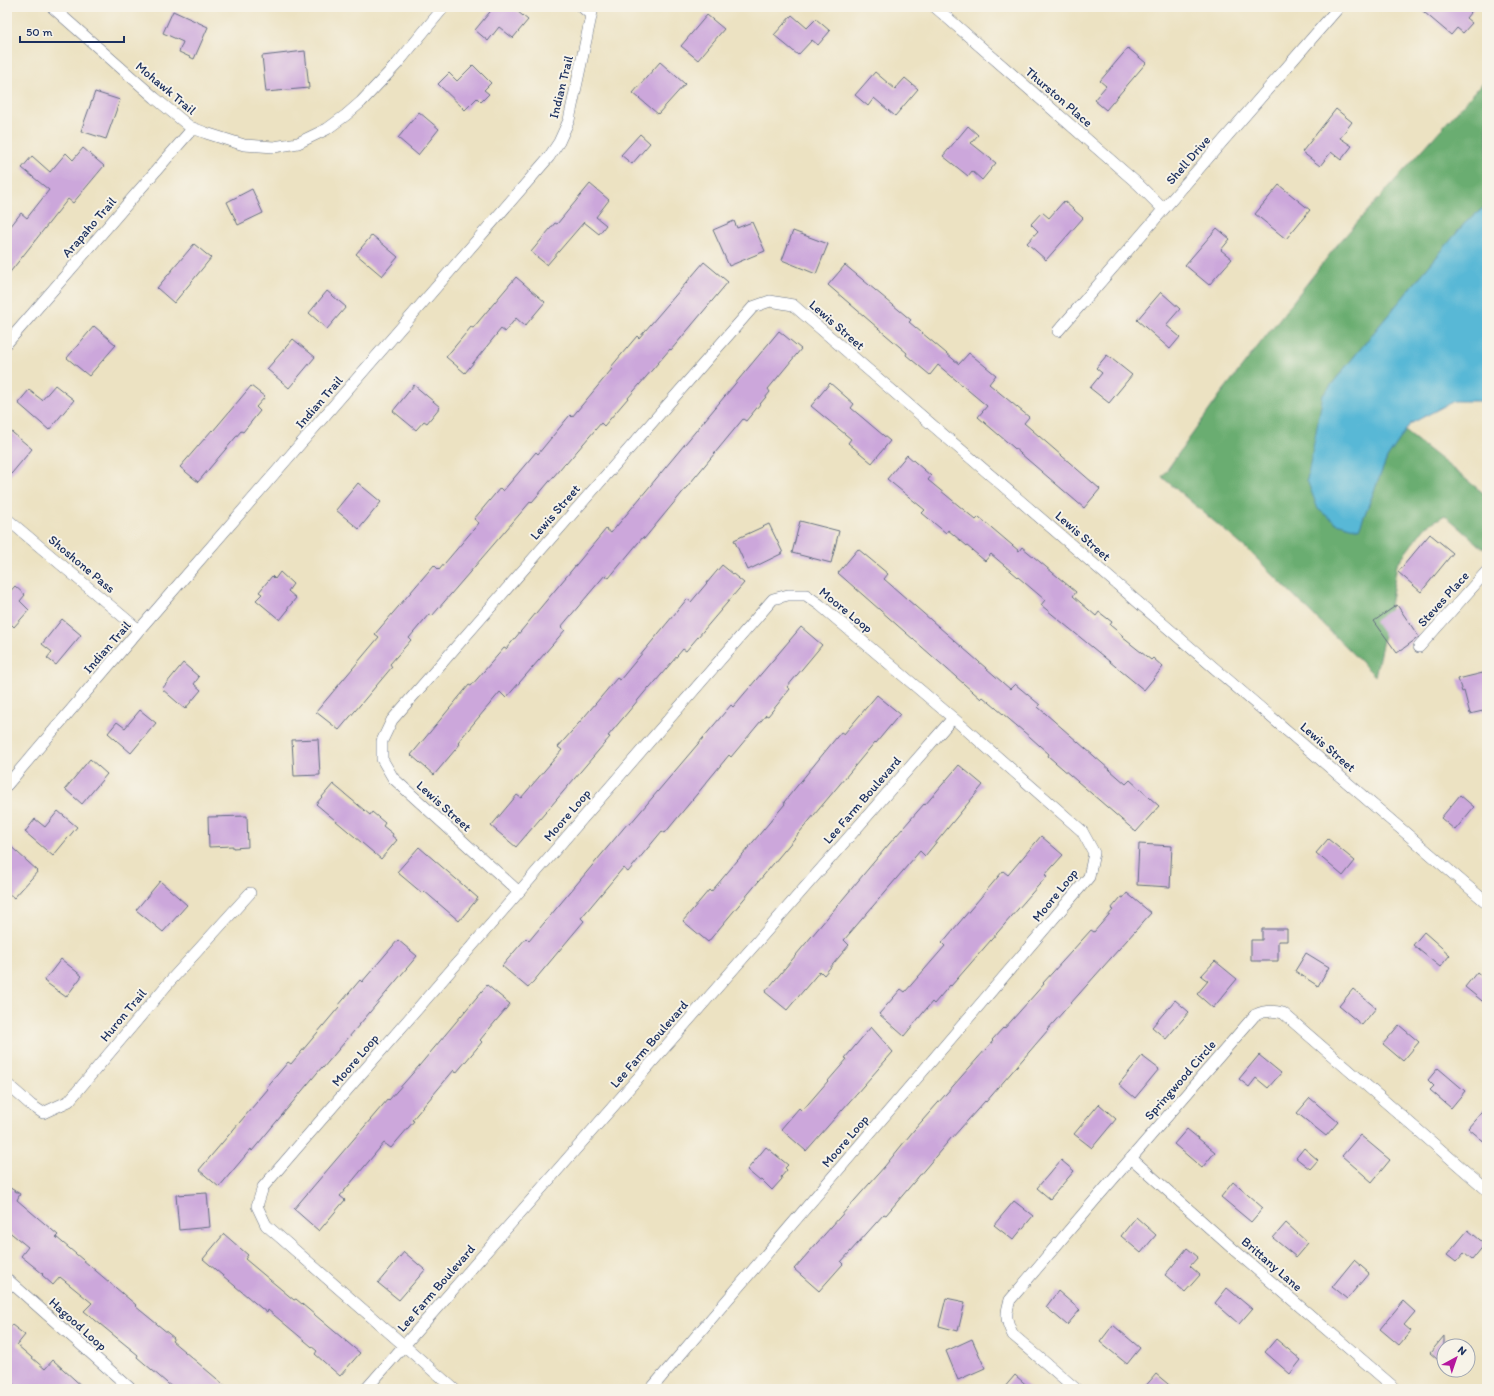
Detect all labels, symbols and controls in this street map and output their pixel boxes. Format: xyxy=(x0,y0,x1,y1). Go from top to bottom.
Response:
scale bar xyxy=(20,18,124,44)
text: 50 m xyxy=(26,25,52,39)
street label: Indian Trail xyxy=(546,54,576,120)
street label: Mohawk Trail xyxy=(133,58,199,118)
street label: Thurston Place xyxy=(1022,64,1096,130)
street label: Shell Drive xyxy=(1163,133,1213,187)
street label: Arapaho Trail xyxy=(59,194,119,260)
street label: Lewis Street xyxy=(806,297,868,353)
street label: Indian Trail xyxy=(292,373,346,431)
street label: Lewis Street xyxy=(527,481,583,543)
street label: Lewis Street xyxy=(1052,508,1114,564)
street label: Shoshone Pass xyxy=(46,532,118,596)
street label: Steves Place xyxy=(1414,568,1472,630)
street label: Moore Loop xyxy=(816,584,876,636)
street label: Indian Trail xyxy=(80,618,134,676)
street label: Lewis Street xyxy=(1297,719,1359,775)
street label: Lee Farm Boulevard xyxy=(820,753,904,847)
street label: Lewis Street xyxy=(414,778,475,835)
street label: Moore Loop xyxy=(540,786,594,844)
street label: Moore Loop xyxy=(1029,865,1081,925)
street label: Huron Trail xyxy=(97,985,150,1044)
street label: Lee Farm Boulevard xyxy=(607,997,691,1091)
street label: Moore Loop xyxy=(328,1031,382,1089)
street label: Springwood Circle xyxy=(1141,1037,1219,1123)
street label: Moore Loop xyxy=(818,1112,872,1170)
street label: Brittany Lane xyxy=(1239,1234,1305,1294)
street label: Lee Farm Boulevard xyxy=(394,1241,478,1335)
street label: Hagood Loop xyxy=(46,1294,110,1354)
north arrow xyxy=(1436,1338,1476,1378)
text: N xyxy=(1455,1343,1469,1358)

